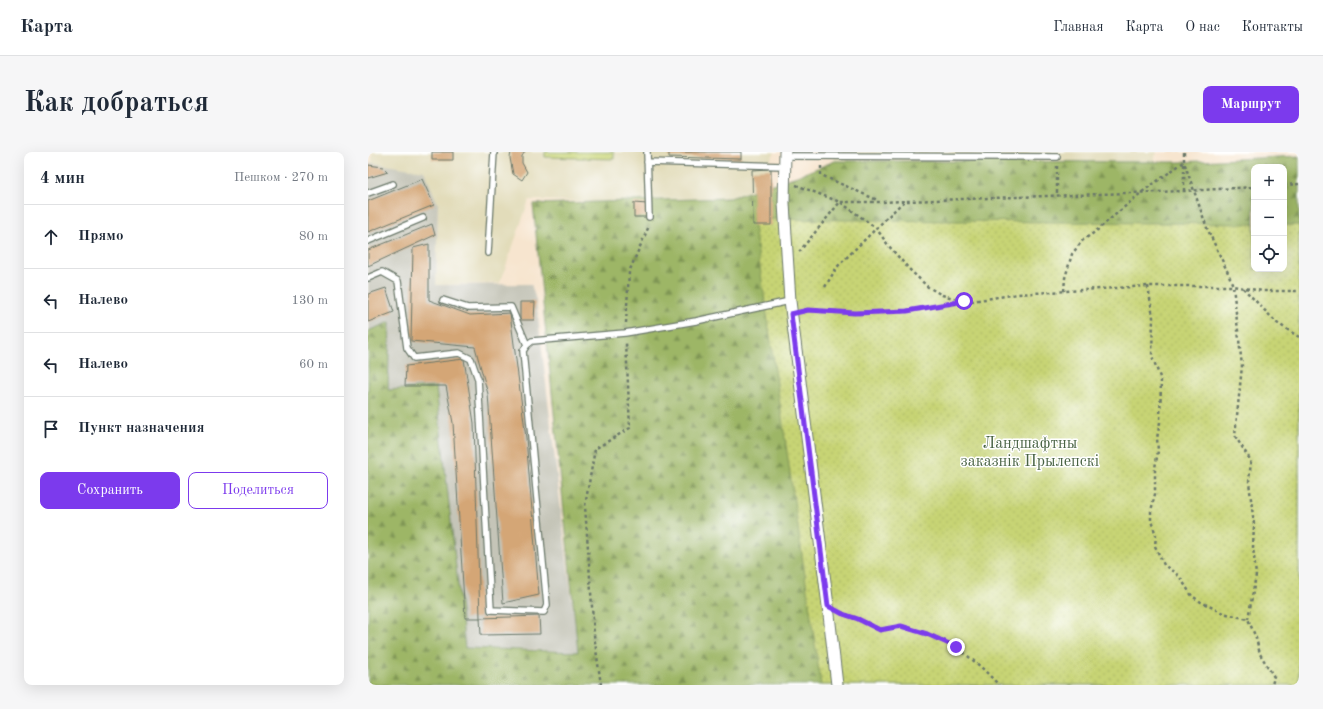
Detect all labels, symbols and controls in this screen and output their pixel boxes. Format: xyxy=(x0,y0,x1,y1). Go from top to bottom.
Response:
text: Карта xyxy=(20,18,73,37)
text: Главная xyxy=(1053,20,1103,34)
text: Карта xyxy=(1125,20,1163,34)
text: О нас xyxy=(1185,20,1220,34)
text: Контакты xyxy=(1242,20,1303,34)
button: Маршрут xyxy=(1203,86,1299,123)
text: Как добраться xyxy=(24,90,209,118)
map controls xyxy=(1251,164,1287,272)
button: + xyxy=(1251,164,1287,200)
text: 4 мин xyxy=(40,170,85,187)
text: Пешком · 270 m xyxy=(234,171,328,184)
button: − xyxy=(1251,200,1287,236)
icon: ahead xyxy=(40,226,62,248)
text: Прямо xyxy=(78,229,124,244)
text: 80 m xyxy=(299,230,328,243)
button: locate xyxy=(1251,236,1287,272)
icon: left xyxy=(40,290,62,312)
route start xyxy=(955,292,973,310)
text: Налево xyxy=(78,293,128,308)
text: 130 m xyxy=(291,294,328,307)
icon: left xyxy=(40,354,62,376)
text: Налево xyxy=(78,357,128,372)
text: 60 m xyxy=(299,358,328,371)
icon: arrive xyxy=(40,418,62,440)
text: Пункт назначения xyxy=(78,421,205,436)
park label: Ландшафтны заказнік Прылепскі xyxy=(961,436,1099,470)
button: Сохранить xyxy=(40,472,180,509)
button: Поделиться xyxy=(188,472,328,509)
route end xyxy=(947,638,965,656)

